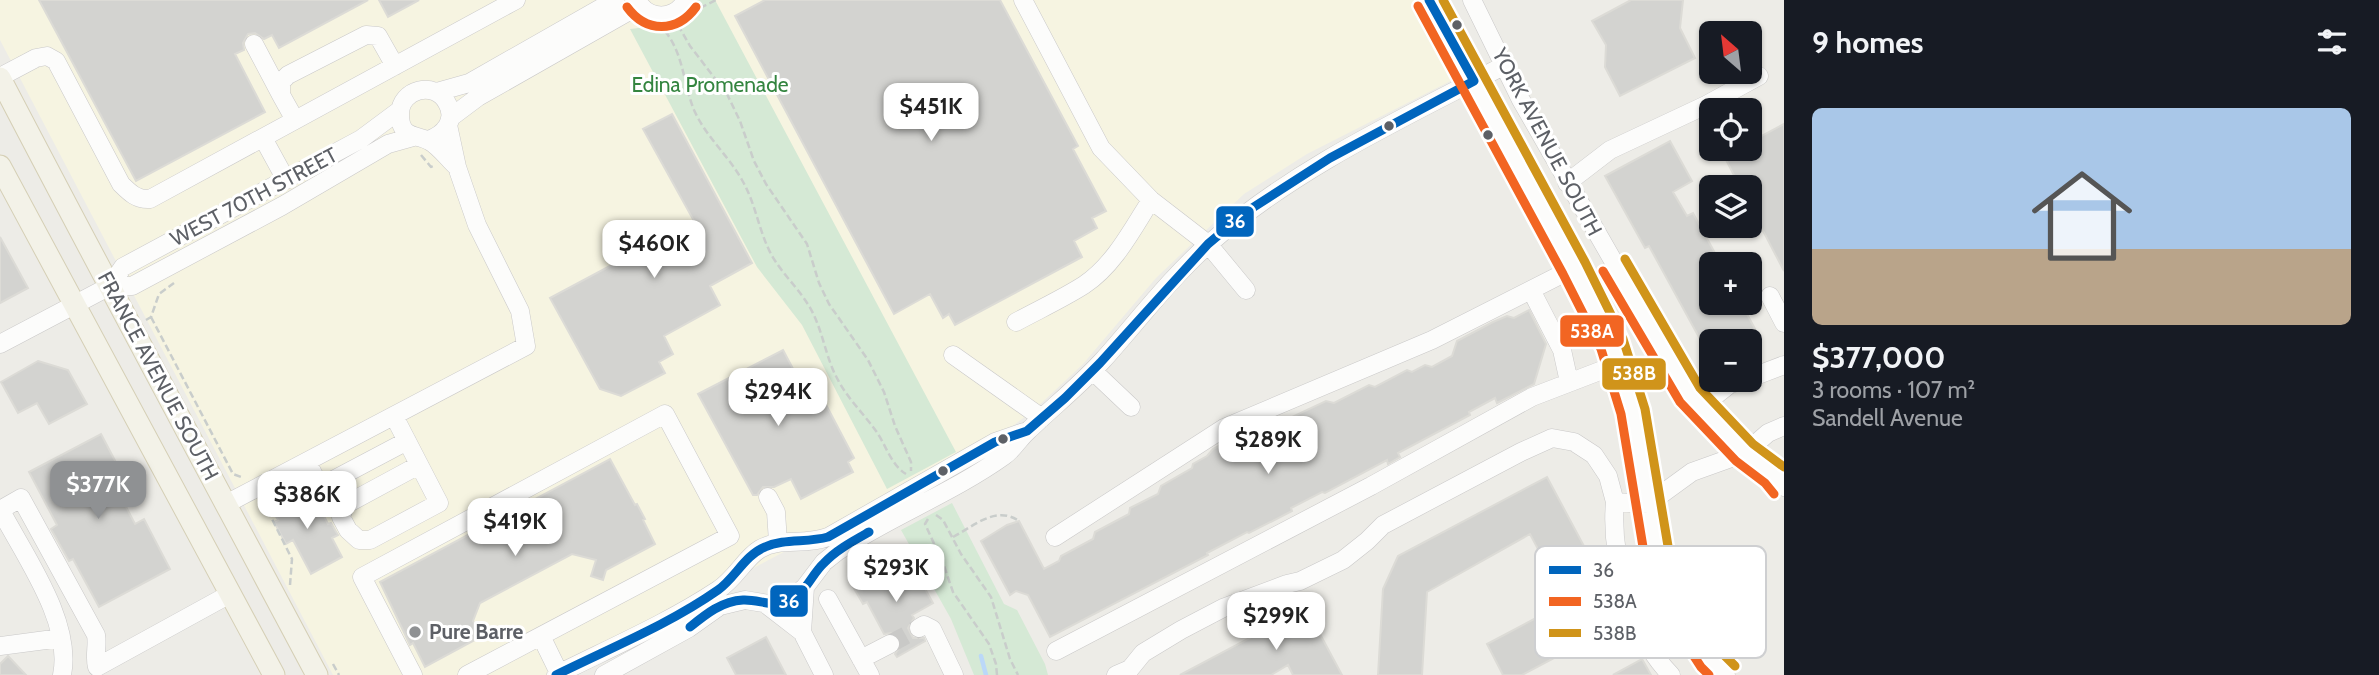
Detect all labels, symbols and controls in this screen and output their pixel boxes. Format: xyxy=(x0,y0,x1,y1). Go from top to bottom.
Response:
unlabelled marker xyxy=(1450,18,1464,32)
north arrow xyxy=(1699,21,1762,84)
map controls xyxy=(1699,21,1762,392)
icon: filters xyxy=(2313,23,2351,61)
text: 9 homes xyxy=(1812,24,1923,61)
street label: YORK AVENUE SOUTH xyxy=(1487,43,1608,240)
park label: Edina Promenade xyxy=(631,72,789,97)
pin: $451K xyxy=(882,83,980,143)
text: $451K xyxy=(900,92,962,120)
button: locate xyxy=(1699,98,1762,161)
unlabelled marker xyxy=(1382,119,1396,133)
unlabelled marker xyxy=(1481,128,1495,142)
street label: WEST 70TH STREET xyxy=(166,142,342,251)
icon: home xyxy=(2019,153,2145,279)
button: layers xyxy=(1699,175,1762,238)
line badge: 36 xyxy=(1215,205,1255,238)
text: 36 xyxy=(1225,210,1245,233)
pin: $460K xyxy=(605,220,703,280)
text: $460K xyxy=(618,229,690,257)
button: + xyxy=(1699,252,1762,315)
street label: FRANCE AVENUE SOUTH xyxy=(93,267,224,485)
line badge: 538A xyxy=(1559,314,1625,348)
text: 538A xyxy=(1570,320,1614,343)
button: − xyxy=(1699,329,1762,392)
text: $377,000 xyxy=(1812,339,1945,376)
line badge: 538B xyxy=(1601,357,1667,391)
text: 538B xyxy=(1612,362,1656,385)
pin: $294K xyxy=(729,368,827,428)
text: 3 rooms · 107 m² xyxy=(1812,376,1975,404)
text: $294K xyxy=(744,377,812,405)
text: Sandell Avenue xyxy=(1812,404,1963,432)
pin: $289K xyxy=(1219,416,1317,476)
text: $289K xyxy=(1235,425,1301,453)
unlabelled marker xyxy=(996,432,1010,446)
pin: $377K xyxy=(49,462,147,521)
unlabelled marker xyxy=(936,464,950,478)
text: $377K xyxy=(66,470,130,498)
pin: $386K xyxy=(258,472,356,531)
text: $386K xyxy=(274,480,340,508)
pin: $419K xyxy=(466,498,564,558)
text: $419K xyxy=(483,507,547,535)
pin: $293K xyxy=(847,544,945,604)
legend xyxy=(1535,546,1766,658)
text: $293K xyxy=(863,553,929,581)
text: 36 xyxy=(1593,559,1614,582)
line badge: 36 xyxy=(769,584,809,618)
text: 36 xyxy=(779,590,799,613)
text: 538A xyxy=(1593,590,1637,613)
pin: $299K xyxy=(1227,592,1325,652)
text: $299K xyxy=(1243,601,1309,629)
place label: Pure Barre xyxy=(429,619,524,644)
text: 538B xyxy=(1593,622,1636,645)
marker: Pure Barre xyxy=(407,624,423,640)

